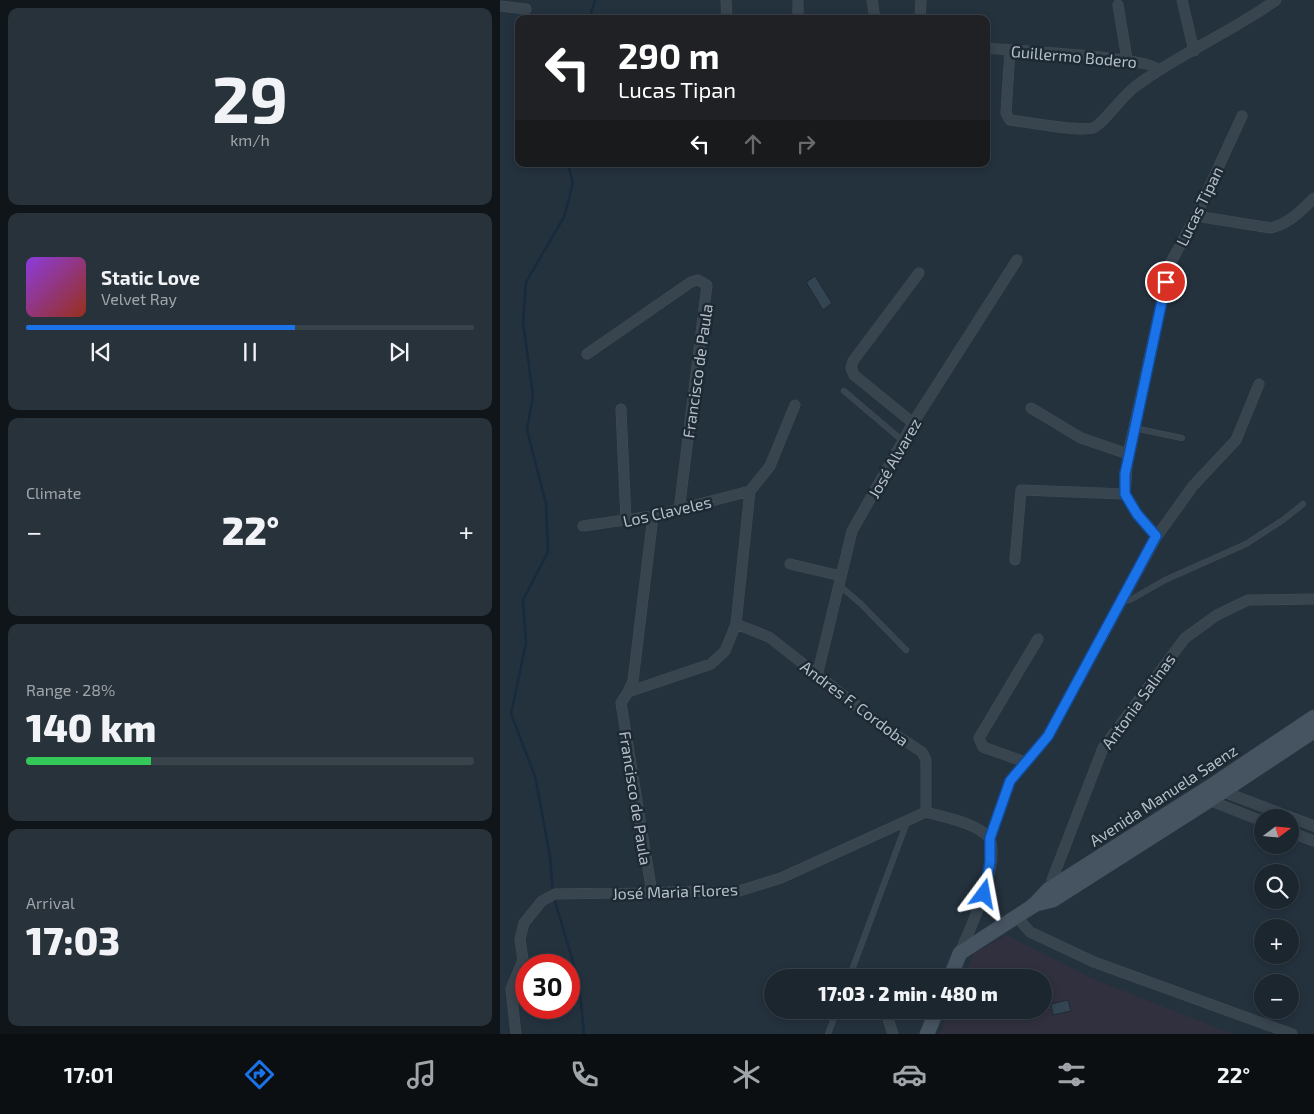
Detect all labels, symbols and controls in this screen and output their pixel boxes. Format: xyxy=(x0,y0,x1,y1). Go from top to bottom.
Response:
text: 290 m xyxy=(618,34,719,76)
icon: left xyxy=(535,35,600,100)
street label: Guillermo Bodero xyxy=(1010,41,1138,71)
text: 29 xyxy=(212,58,288,136)
text: Lucas Tipan xyxy=(618,76,736,102)
text: km/h xyxy=(230,130,270,149)
icon: left xyxy=(686,130,714,158)
icon: ahead xyxy=(739,130,767,158)
icon: right xyxy=(792,130,820,158)
street label: Lucas Tipan xyxy=(1172,163,1226,249)
pin xyxy=(1145,261,1187,303)
text: Static Love xyxy=(101,266,200,289)
icon: arrive xyxy=(1152,268,1180,296)
text: Velvet Ray xyxy=(101,289,177,308)
street label: Francisco de Paula xyxy=(678,303,716,439)
icon: previous xyxy=(87,338,115,366)
icon: pause xyxy=(236,338,264,366)
icon: next xyxy=(385,338,413,366)
street label: José Alvarez xyxy=(864,415,924,501)
text: Climate xyxy=(26,483,81,502)
street label: Los Claveles xyxy=(621,492,713,530)
text: 22° xyxy=(222,507,279,553)
text: − xyxy=(26,514,42,548)
text: + xyxy=(459,514,474,548)
street label: Antonia Salinas xyxy=(1097,650,1179,752)
street label: Andres F. Cordoba xyxy=(797,656,913,750)
text: Range · 28% xyxy=(26,680,115,699)
text: 140 km xyxy=(26,704,156,750)
street label: Francisco de Paula xyxy=(616,730,656,866)
street label: Avenida Manuela Saenz xyxy=(1086,740,1240,850)
north arrow xyxy=(1254,809,1299,854)
map controls xyxy=(1254,809,1299,1019)
button: search xyxy=(1254,864,1299,909)
position arrow xyxy=(957,867,1009,919)
street label: José Maria Flores xyxy=(612,879,738,903)
text: Arrival xyxy=(26,893,75,912)
text: 17:03 xyxy=(26,917,120,963)
button: + xyxy=(1254,919,1299,964)
speed limit sign: 30 xyxy=(515,954,580,1019)
button: − xyxy=(1254,974,1299,1019)
text: 17:03 · 2 min · 480 m xyxy=(818,982,998,1005)
icon: directions xyxy=(242,1057,277,1092)
icon: music xyxy=(404,1057,439,1092)
icon: phone xyxy=(567,1057,602,1092)
icon: climate xyxy=(729,1057,764,1092)
icon: car xyxy=(892,1057,927,1092)
icon: filters xyxy=(1054,1057,1089,1092)
text: 17:01 xyxy=(64,1061,114,1087)
text: 22° xyxy=(1217,1061,1250,1087)

